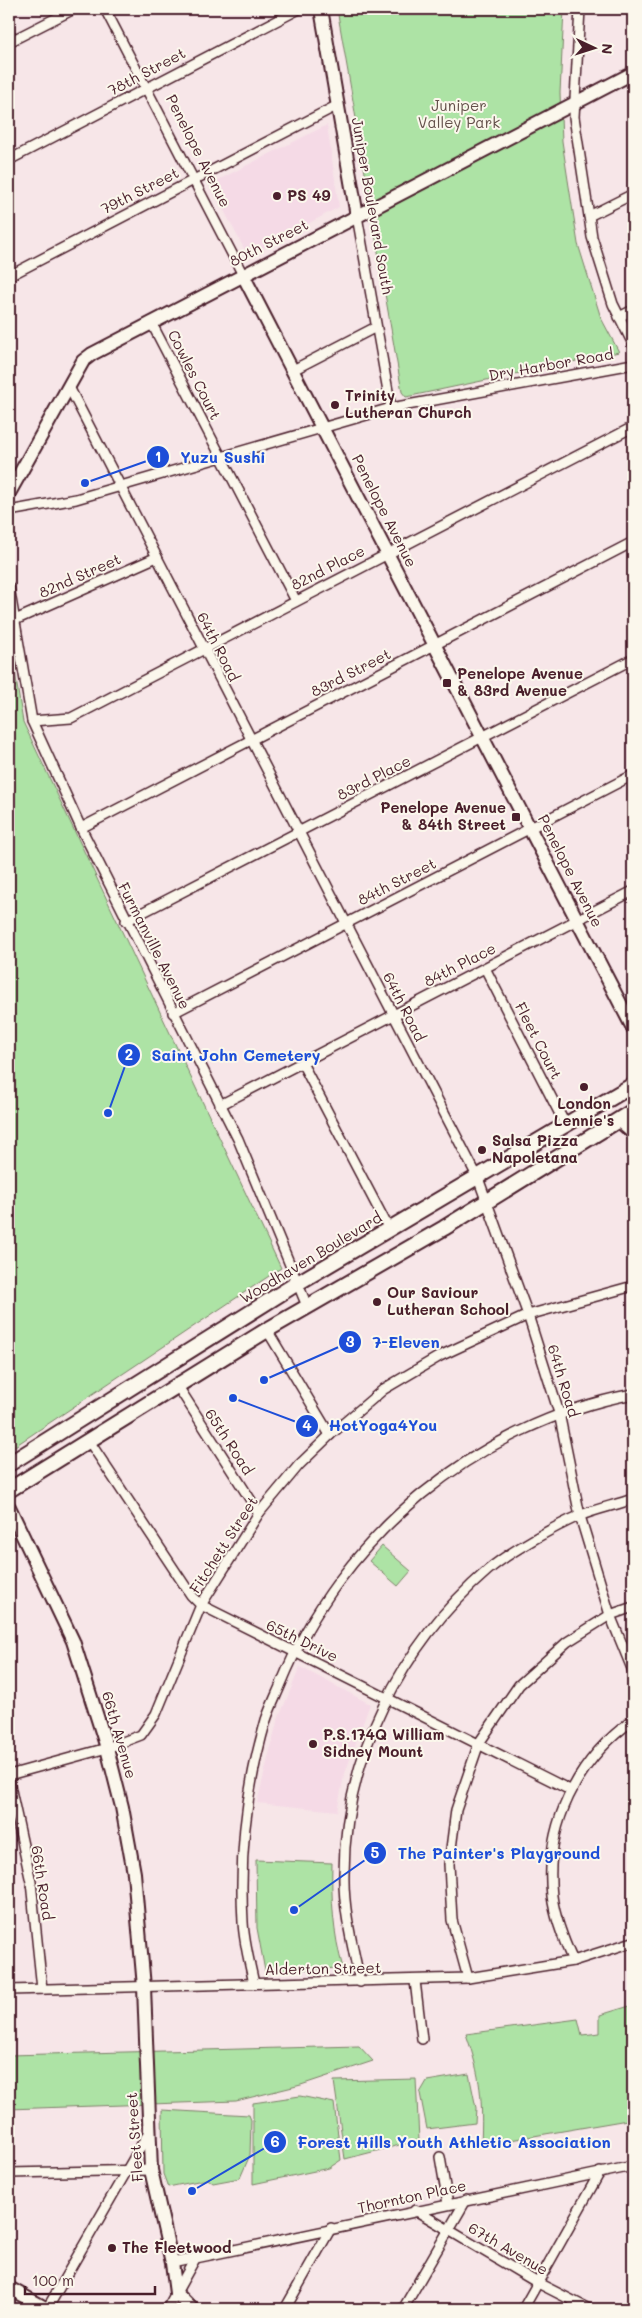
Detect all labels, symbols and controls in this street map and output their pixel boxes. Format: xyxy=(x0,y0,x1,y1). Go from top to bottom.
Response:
north arrow xyxy=(570,22,620,72)
street label: 78th Street xyxy=(104,42,189,100)
text: N xyxy=(598,43,617,55)
street label: Penelope Avenue xyxy=(162,91,236,210)
park label: Juniper Valley Park xyxy=(418,95,500,132)
street label: Juniper Boulevard South xyxy=(348,116,398,296)
street label: 79th Street xyxy=(97,162,182,218)
place label: PS 49 xyxy=(287,185,331,205)
marker: PS 49 xyxy=(271,190,283,202)
street label: 80th Street xyxy=(226,214,311,271)
street label: Cowles Court xyxy=(164,326,226,423)
street label: Dry Harbor Road xyxy=(487,343,615,385)
place label: Trinity Lutheran Church xyxy=(345,385,472,422)
marker: Trinity Lutheran Church xyxy=(329,399,341,411)
callout: Yuzu Sushi xyxy=(145,442,276,473)
text: 1 xyxy=(155,446,161,466)
text: Yuzu Sushi xyxy=(180,446,266,467)
street label: Penelope Avenue xyxy=(348,451,422,570)
street label: 82nd Place xyxy=(287,540,368,594)
street label: 82nd Street xyxy=(35,548,124,602)
street label: 64th Road xyxy=(193,609,245,685)
street label: 83rd Street xyxy=(307,643,394,701)
place label: Penelope Avenue & 83rd Avenue xyxy=(457,663,583,700)
marker: Penelope Avenue & 83rd Avenue xyxy=(441,677,453,689)
street label: 83rd Place xyxy=(333,750,414,804)
place label: Penelope Avenue & 84th Street xyxy=(380,797,506,834)
marker: Penelope Avenue & 84th Street xyxy=(510,811,522,823)
street label: Penelope Avenue xyxy=(534,811,608,930)
street label: 84th Street xyxy=(354,853,439,909)
street label: Furmanville Avenue xyxy=(114,879,196,1012)
street label: 84th Place xyxy=(420,937,499,991)
street label: 64th Road xyxy=(379,969,431,1045)
street label: Fleet Court xyxy=(511,999,567,1083)
callout: Saint John Cemetery xyxy=(116,1040,330,1071)
text: 2 xyxy=(125,1044,133,1064)
text: Saint John Cemetery xyxy=(151,1044,321,1065)
marker: London Lennie's xyxy=(578,1081,590,1093)
place label: London Lennie's xyxy=(554,1093,614,1130)
place label: Salsa Pizza Napoletana xyxy=(492,1130,578,1167)
marker: Salsa Pizza Napoletana xyxy=(476,1144,488,1156)
street label: Woodhaven Boulevard xyxy=(236,1207,385,1308)
place label: Our Saviour Lutheran School xyxy=(387,1282,509,1319)
marker: Our Saviour Lutheran School xyxy=(371,1296,383,1308)
callout: 7-Eleven xyxy=(337,1327,450,1358)
text: 3 xyxy=(345,1331,355,1351)
text: 7-Eleven xyxy=(372,1331,440,1352)
street label: 64th Road xyxy=(543,1342,584,1420)
street label: 65th Road xyxy=(201,1405,259,1478)
callout: HotYoga4You xyxy=(294,1410,448,1441)
text: HotYoga4You xyxy=(329,1414,437,1435)
text: 4 xyxy=(302,1415,312,1435)
street label: Fitchett Street xyxy=(184,1492,262,1597)
street label: 65th Drive xyxy=(263,1614,342,1666)
street label: 66th Avenue xyxy=(98,1689,142,1781)
place label: P.S.174Q William Sidney Mount xyxy=(323,1724,445,1761)
marker: P.S.174Q William Sidney Mount xyxy=(307,1738,319,1750)
callout: The Painter's Playground xyxy=(363,1837,610,1868)
text: 5 xyxy=(371,1842,380,1862)
text: The Painter's Playground xyxy=(398,1842,600,1863)
street label: 66th Road xyxy=(27,1844,59,1922)
street label: Alderton Street xyxy=(264,1957,382,1979)
street label: Fleet Street xyxy=(121,2092,147,2183)
callout: Forest Hills Youth Athletic Association xyxy=(263,2127,621,2158)
text: 6 xyxy=(270,2131,280,2151)
text: Forest Hills Youth Athletic Association xyxy=(297,2131,611,2152)
street label: Thornton Place xyxy=(356,2175,468,2217)
street label: 67th Avenue xyxy=(465,2217,552,2279)
place label: The Fleetwood xyxy=(122,2237,232,2257)
marker: The Fleetwood xyxy=(106,2242,118,2254)
scale bar xyxy=(25,2263,155,2295)
text: 100 m xyxy=(32,2270,74,2290)

